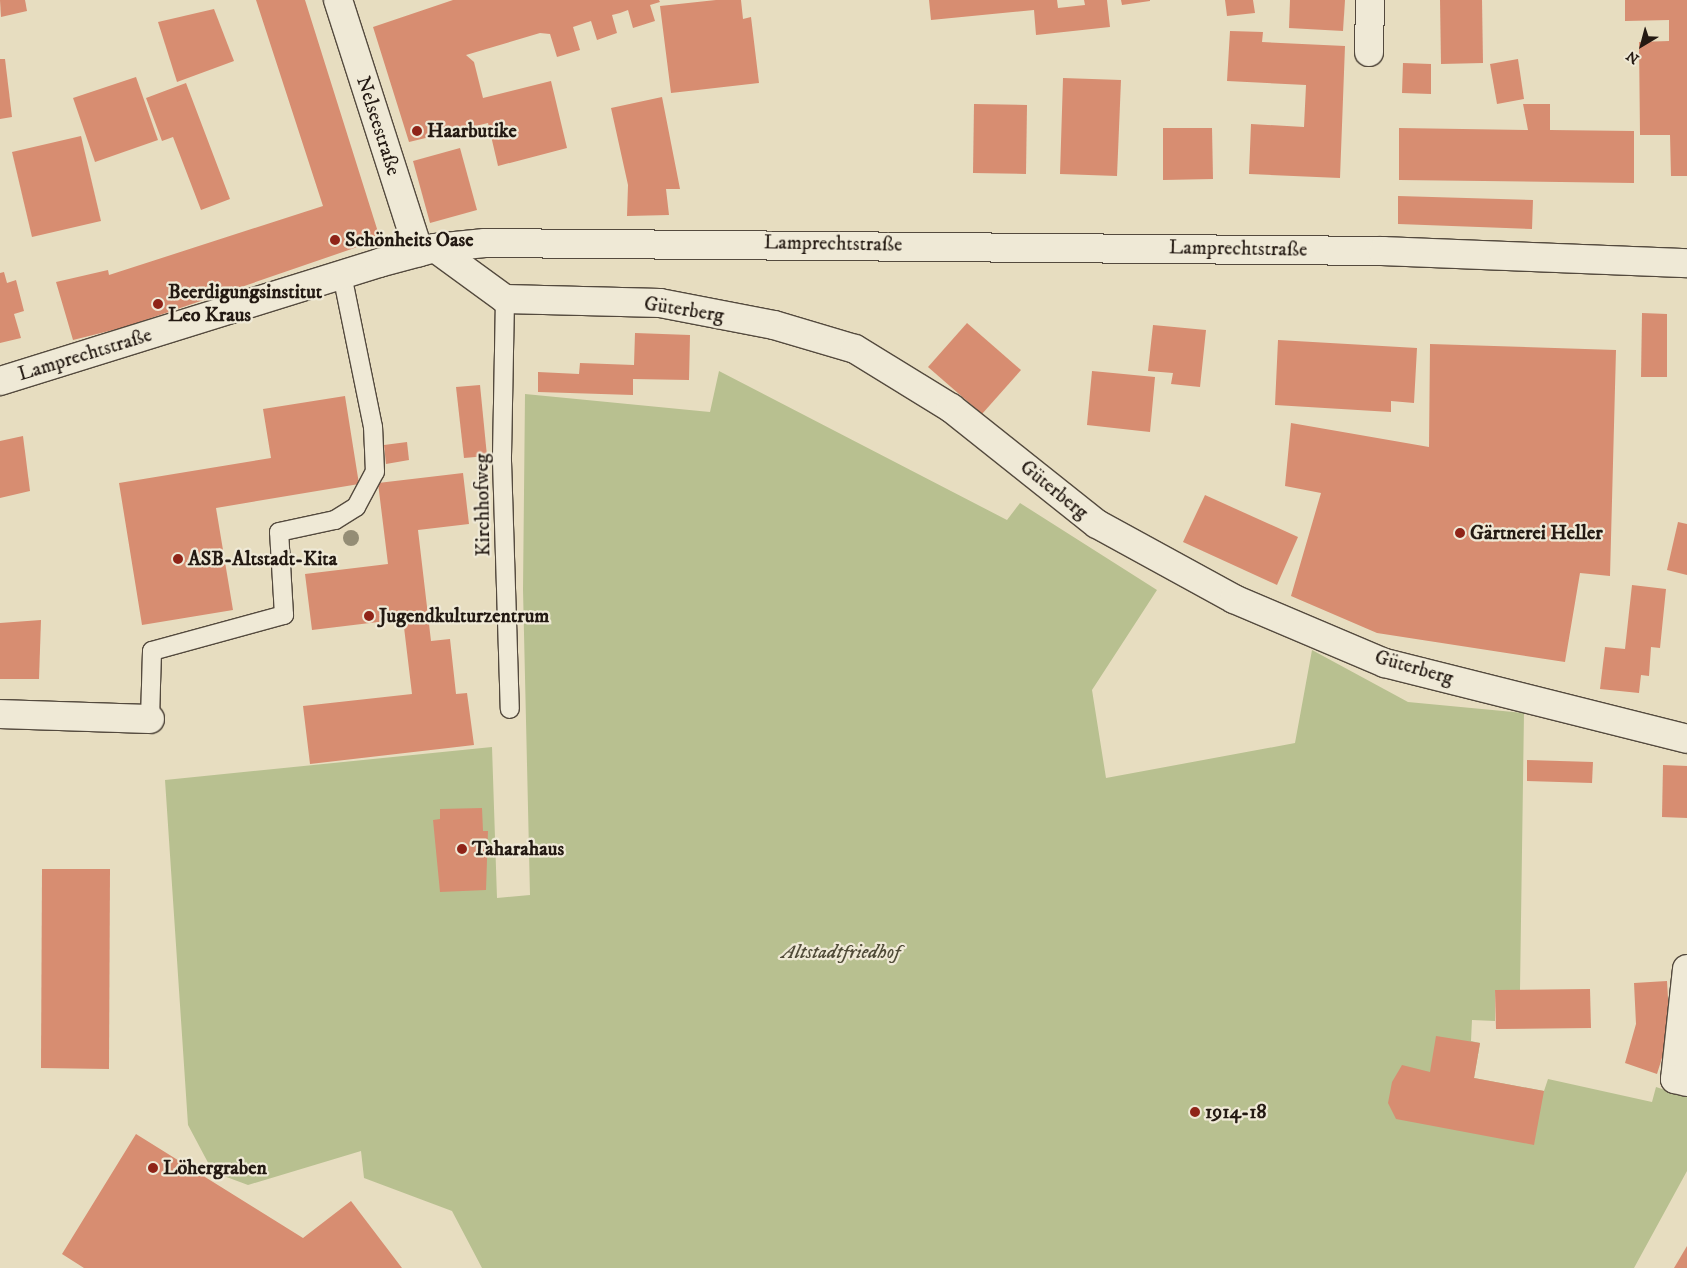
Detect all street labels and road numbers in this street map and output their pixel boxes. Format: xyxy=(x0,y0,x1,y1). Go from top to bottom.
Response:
street label: Nelseestraße xyxy=(351,73,405,179)
street label: Lamprechtstraße xyxy=(764,231,902,257)
street label: Lamprechtstraße xyxy=(1169,236,1307,262)
street label: Güterberg xyxy=(642,292,726,328)
street label: Lamprechtstraße xyxy=(15,323,155,387)
street label: Kirchhofweg xyxy=(470,453,496,557)
street label: Güterberg xyxy=(1015,455,1093,525)
street label: Güterberg xyxy=(1372,645,1456,691)

